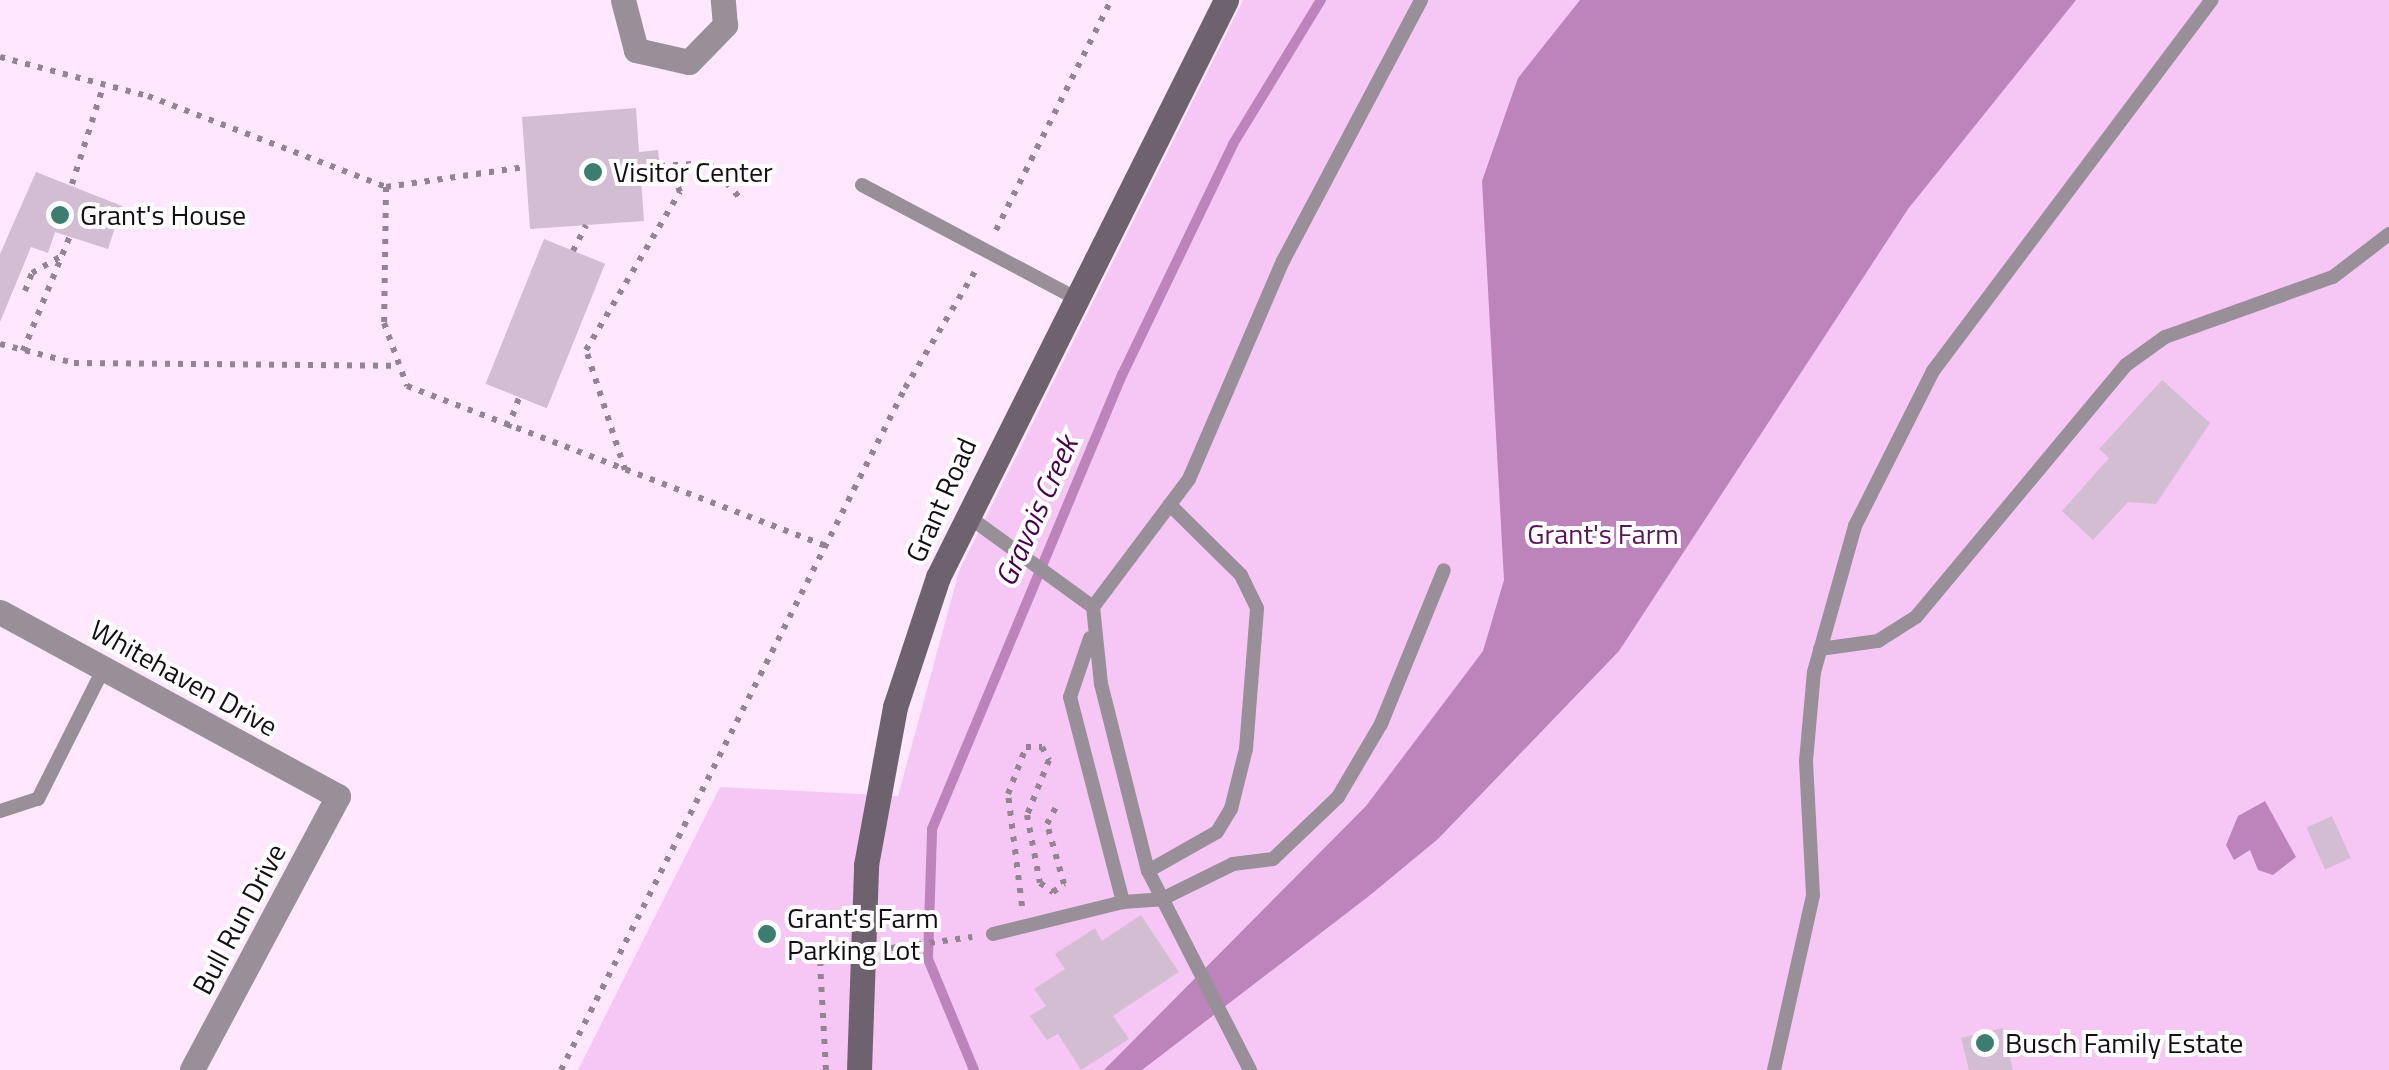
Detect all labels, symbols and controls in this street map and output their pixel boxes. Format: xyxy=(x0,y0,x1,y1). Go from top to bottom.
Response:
place label: Visitor Center xyxy=(613,155,773,189)
marker: Visitor Center xyxy=(582,161,604,183)
place label: Grant's House xyxy=(80,198,246,232)
marker: Grant's House xyxy=(49,204,71,226)
water label: Gravois Creek xyxy=(987,430,1085,592)
street label: Grant Road xyxy=(899,433,983,567)
park label: Grant's Farm xyxy=(1527,517,1679,551)
street label: Whitehaven Drive xyxy=(85,613,283,743)
street label: Bull Run Drive xyxy=(185,838,293,1000)
place label: Grant's Farm Parking Lot xyxy=(787,901,939,967)
marker: Grant's Farm Parking Lot xyxy=(756,923,778,945)
place label: Busch Family Estate xyxy=(2005,1026,2243,1060)
marker: Busch Family Estate xyxy=(1974,1032,1996,1054)

